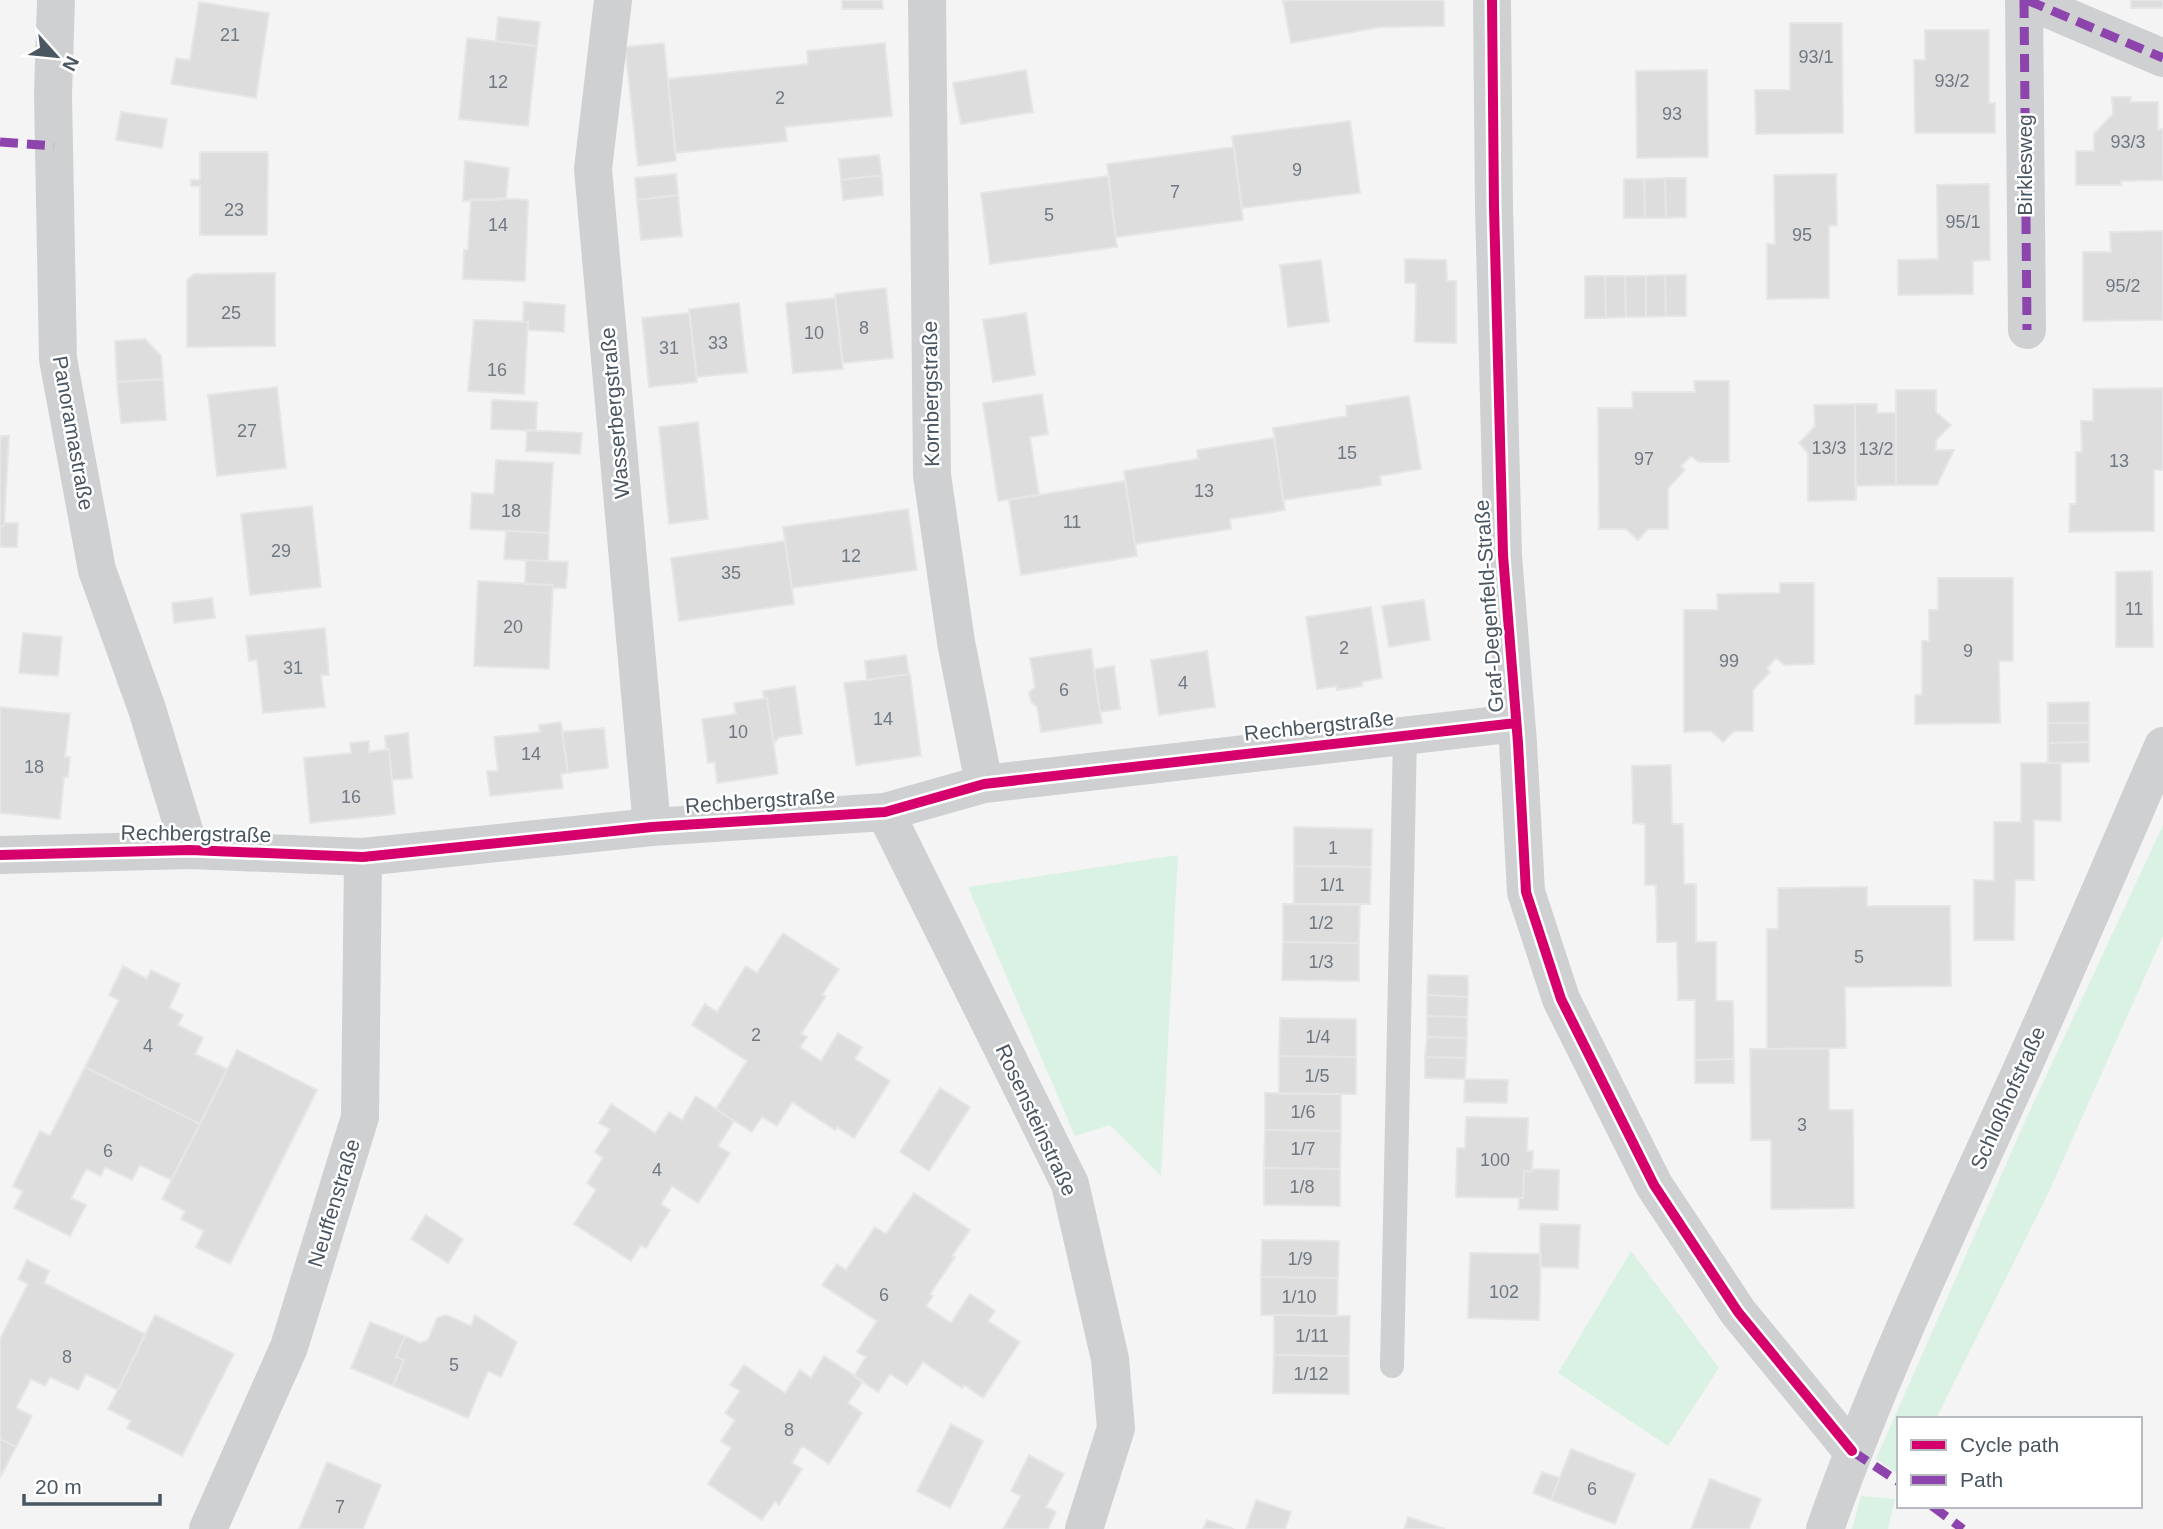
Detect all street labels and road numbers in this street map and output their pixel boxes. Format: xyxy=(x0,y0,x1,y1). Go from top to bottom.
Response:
street label: Birklesweg xyxy=(2013,114,2036,216)
street label: Kornbergstraße xyxy=(918,321,943,467)
street label: Wasserbergstraße xyxy=(596,326,633,500)
street label: Panoramastraße xyxy=(49,354,98,512)
street label: Graf-Degenfeld-Straße xyxy=(1470,499,1507,713)
street label: Rechbergstraße xyxy=(1243,706,1395,745)
street label: Rechbergstraße xyxy=(684,784,836,817)
street label: Rechbergstraße xyxy=(121,821,271,846)
street label: Schloßhofstraße xyxy=(1966,1023,2049,1173)
street label: Rosensteinstraße xyxy=(991,1040,1082,1199)
street label: Neuffenstraße xyxy=(303,1136,364,1270)

